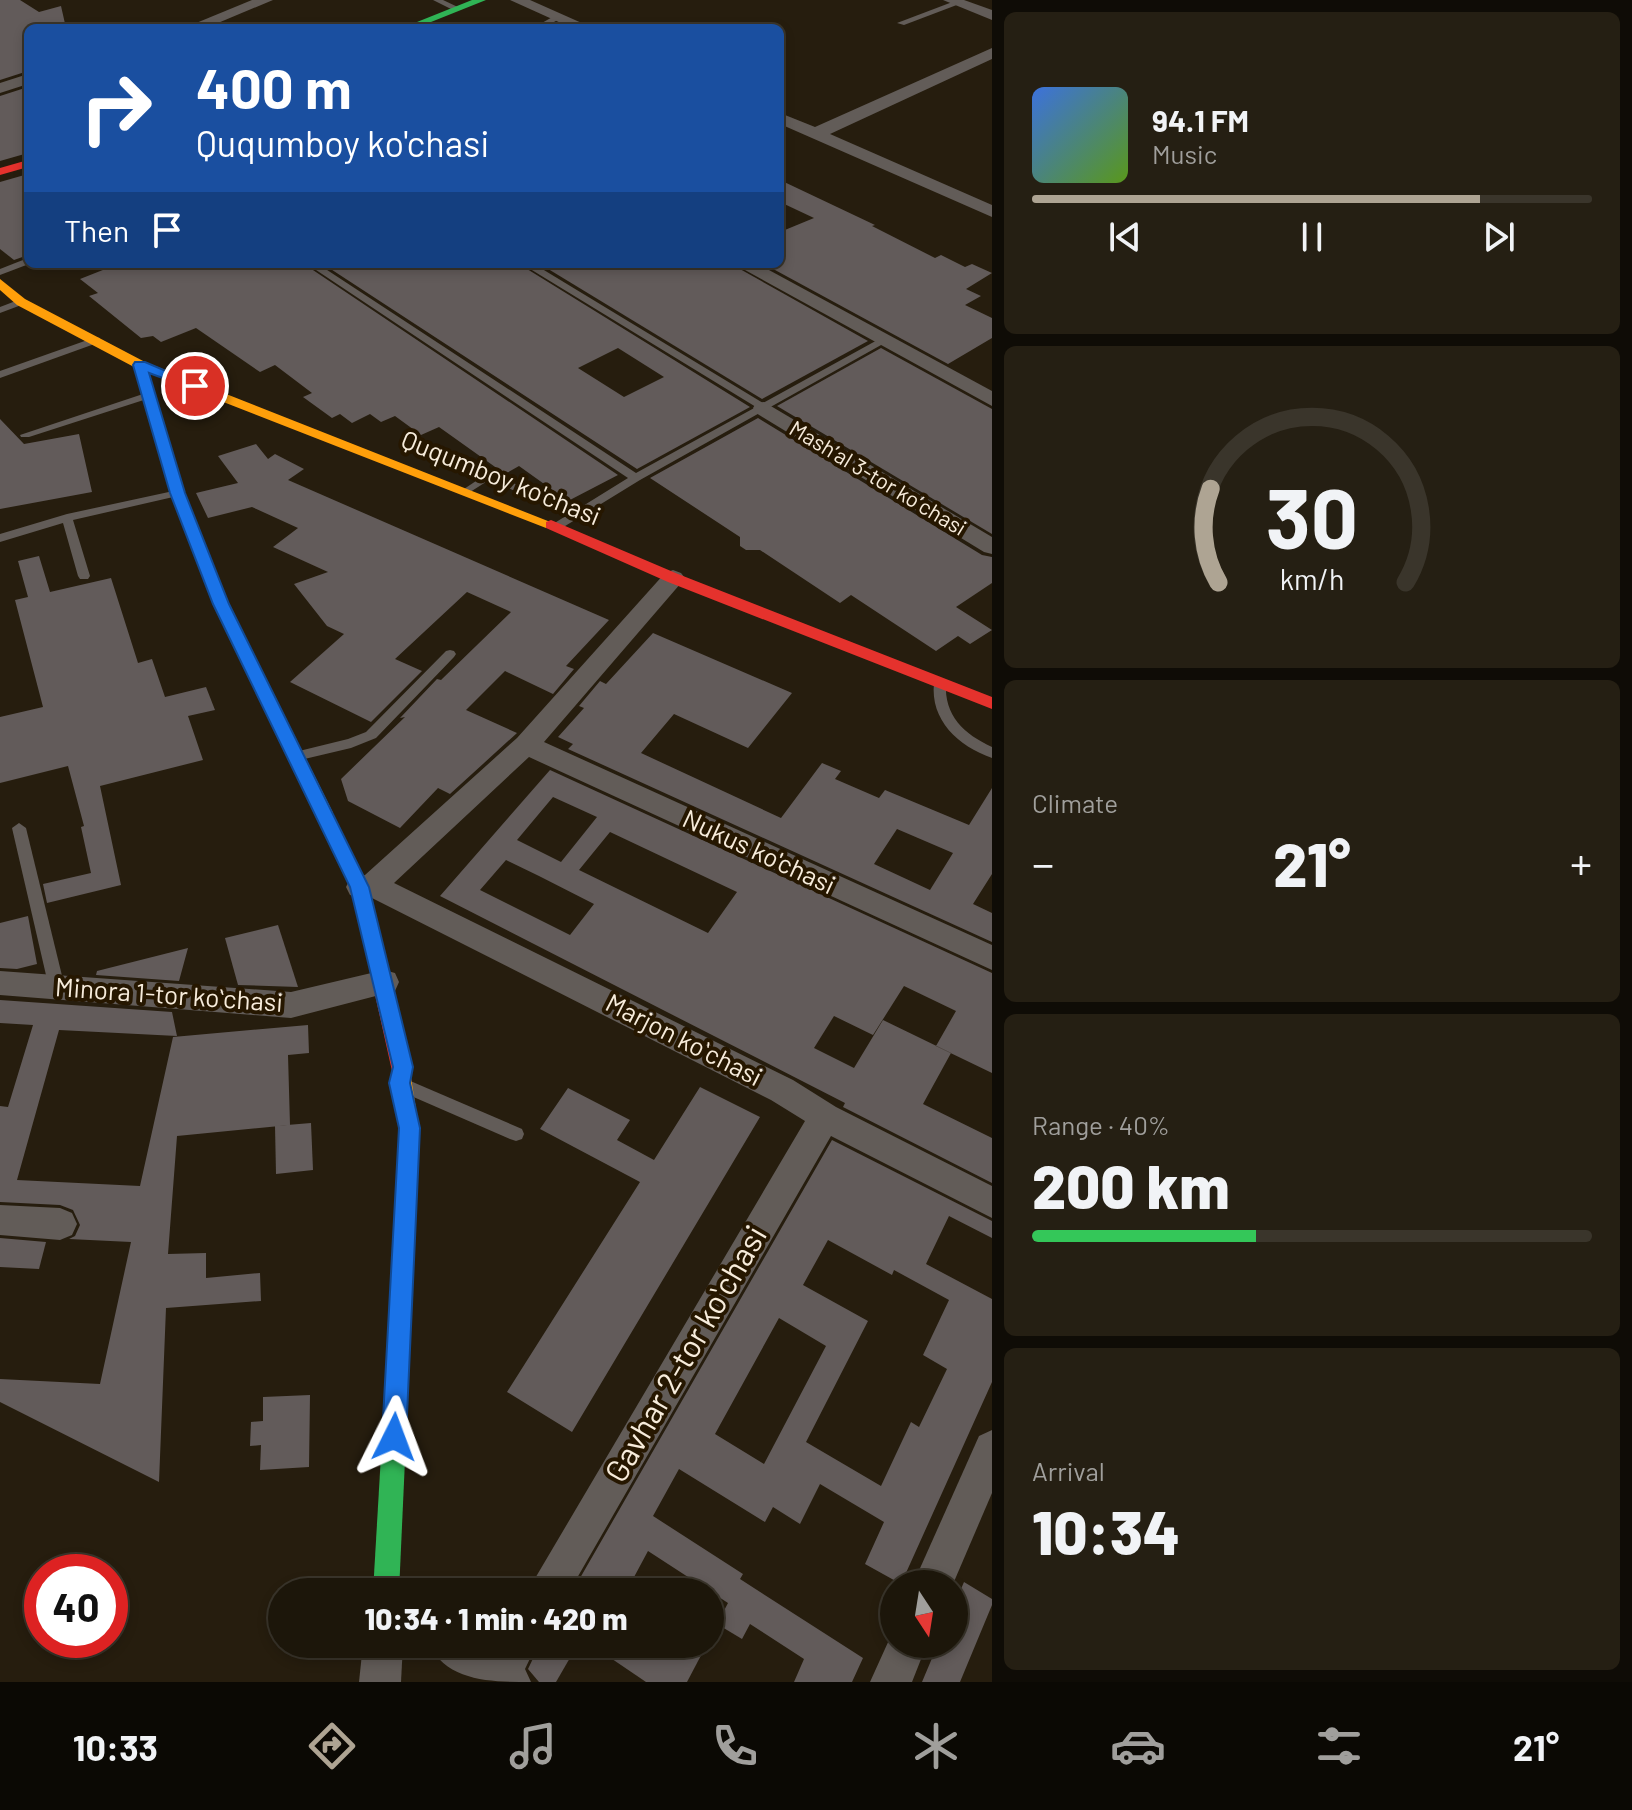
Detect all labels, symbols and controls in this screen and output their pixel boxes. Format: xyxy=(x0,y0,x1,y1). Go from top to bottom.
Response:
text: 400 m xyxy=(196,53,352,120)
icon: right xyxy=(64,56,168,160)
text: 94.1 FM xyxy=(1152,102,1249,138)
text: Ququmboy ko'chasi xyxy=(196,121,490,164)
text: Music xyxy=(1152,138,1217,169)
icon: arrive xyxy=(145,208,189,252)
text: Then xyxy=(64,212,129,248)
icon: previous xyxy=(1103,215,1147,259)
icon: pause xyxy=(1290,215,1334,259)
icon: next xyxy=(1477,215,1521,259)
pin xyxy=(161,352,229,420)
icon: arrive xyxy=(173,364,217,408)
street label: Mashʼal 3-tor koʼchasi xyxy=(785,414,972,540)
street label: Ququmboy ko'chasi xyxy=(397,423,606,531)
text: 30 xyxy=(1266,466,1358,566)
text: km/h xyxy=(1280,561,1344,596)
text: Climate xyxy=(1032,787,1118,818)
street label: Nukus ko'chasi xyxy=(678,802,841,899)
text: 21° xyxy=(1273,827,1351,899)
text: − xyxy=(1032,836,1054,889)
text: + xyxy=(1570,836,1592,889)
street label: Minora 1-tor koʻchasi xyxy=(54,970,284,1017)
street label: Marjon koʻchasi xyxy=(601,986,768,1091)
text: Range · 40% xyxy=(1032,1109,1170,1140)
text: 200 km xyxy=(1032,1149,1230,1221)
street label: Gavhar 2-tor koʻchasi xyxy=(595,1218,773,1488)
position arrow xyxy=(352,1395,436,1479)
text: Arrival xyxy=(1032,1455,1105,1486)
text: 10:34 xyxy=(1032,1495,1180,1567)
speed limit sign: 40 xyxy=(24,1554,128,1658)
north arrow xyxy=(880,1570,968,1658)
map controls xyxy=(880,1570,968,1658)
text: 10:34 · 1 min · 420 m xyxy=(365,1600,627,1636)
icon: directions xyxy=(304,1718,360,1774)
icon: music xyxy=(505,1718,561,1774)
icon: phone xyxy=(707,1718,763,1774)
icon: climate xyxy=(908,1718,964,1774)
icon: car xyxy=(1110,1718,1166,1774)
icon: filters xyxy=(1311,1718,1367,1774)
text: 10:33 xyxy=(73,1725,158,1768)
text: 21° xyxy=(1513,1725,1559,1768)

